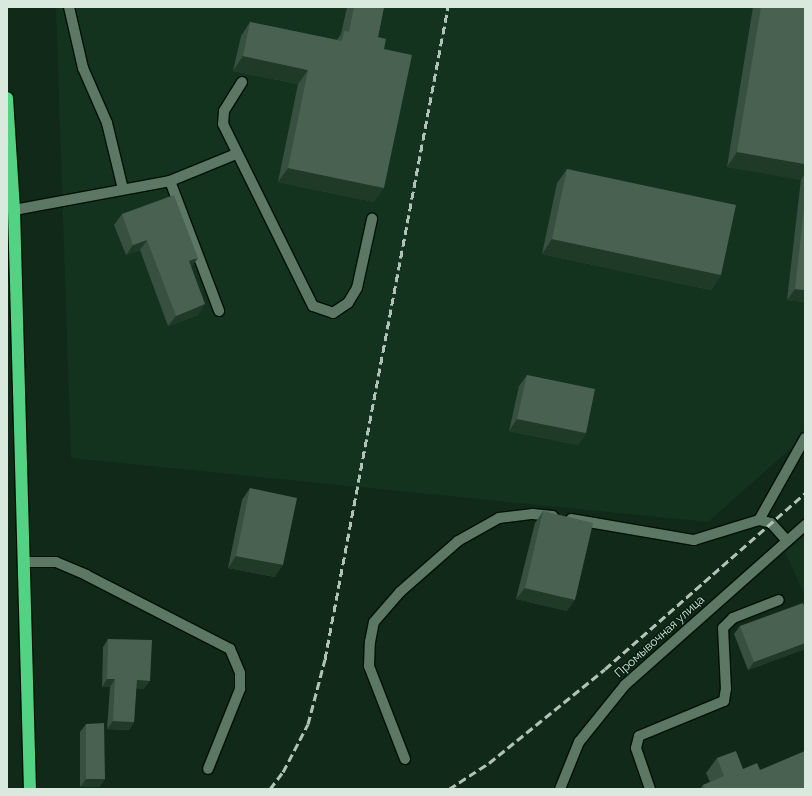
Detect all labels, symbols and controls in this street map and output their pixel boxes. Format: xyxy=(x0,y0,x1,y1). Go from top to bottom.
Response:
street label: Промывочная улица xyxy=(612,593,708,681)

